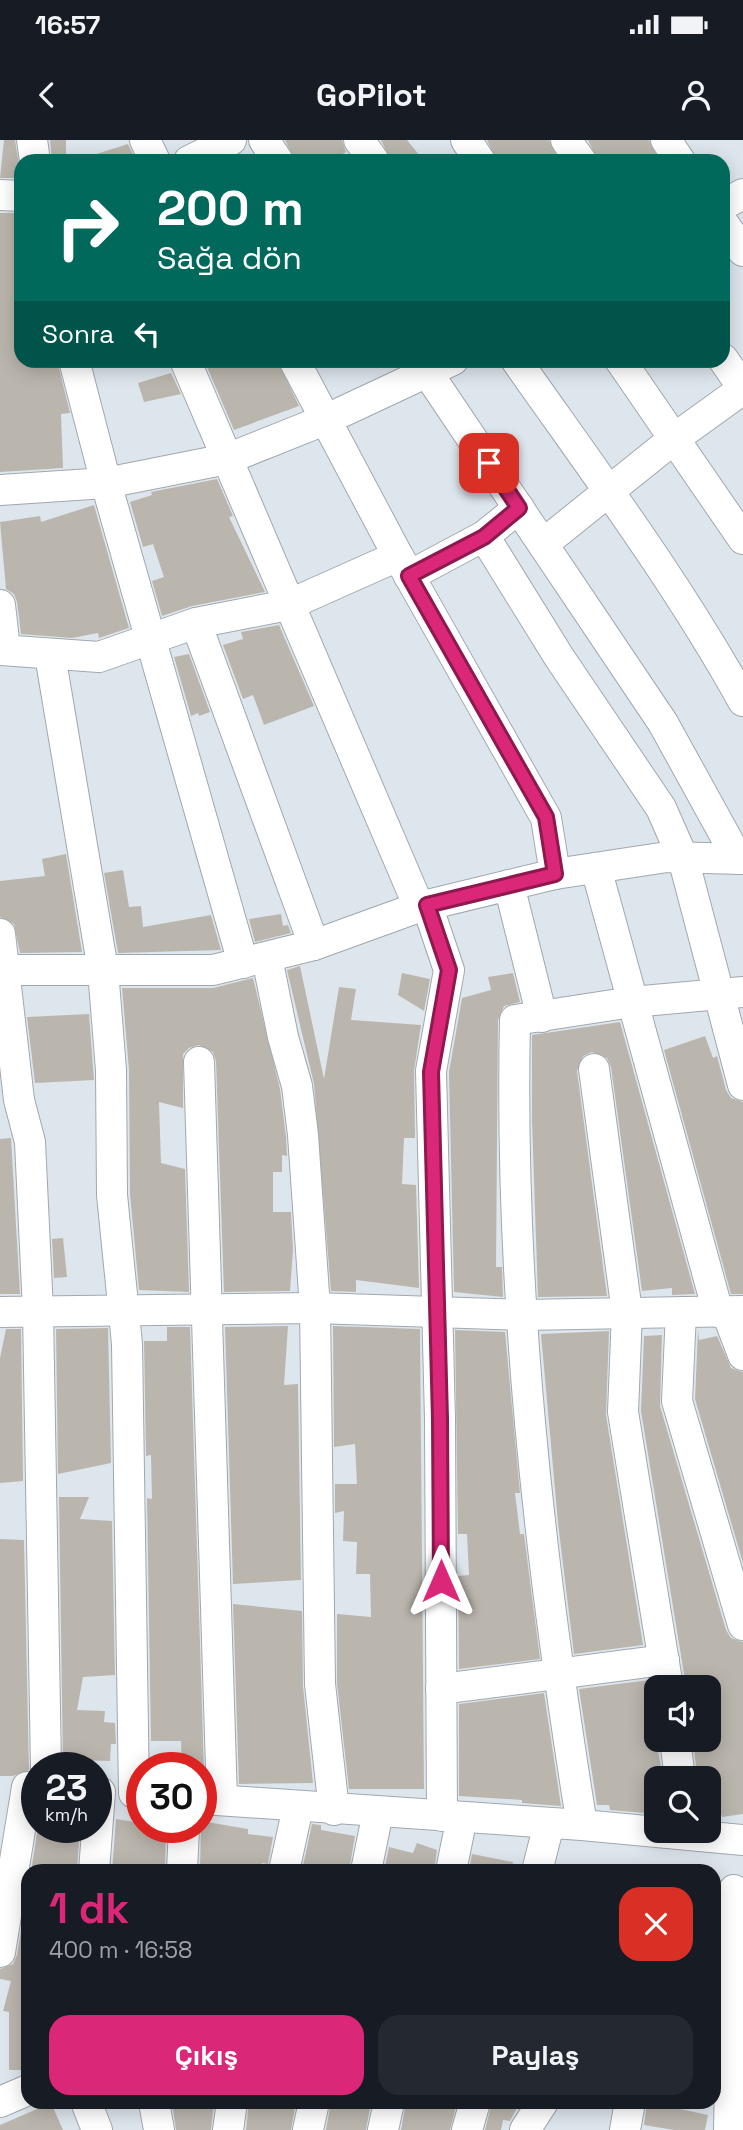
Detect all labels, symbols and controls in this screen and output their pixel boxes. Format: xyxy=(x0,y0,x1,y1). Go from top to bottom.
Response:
text: 16:57 xyxy=(35,8,100,42)
text: GoPilot xyxy=(316,75,427,115)
icon: back xyxy=(28,76,66,114)
icon: person xyxy=(677,76,715,114)
text: 200 m xyxy=(157,177,304,239)
icon: right xyxy=(42,182,133,273)
text: Sağa dön xyxy=(157,238,302,278)
icon: left xyxy=(128,315,166,353)
text: Sonra xyxy=(42,317,114,351)
pin xyxy=(459,433,519,493)
icon: arrive xyxy=(470,444,508,482)
position arrow xyxy=(404,1544,478,1618)
map controls xyxy=(644,1675,721,1843)
button: sound xyxy=(644,1675,721,1752)
speed limit sign: 30 xyxy=(126,1752,217,1843)
text: 23 xyxy=(45,1766,88,1810)
button: search xyxy=(644,1766,721,1843)
text: km/h xyxy=(45,1803,88,1826)
text: 1 dk xyxy=(49,1882,129,1935)
button: close xyxy=(619,1887,693,1961)
text: 400 m · 16:58 xyxy=(49,1935,192,1965)
button: Çıkış xyxy=(49,2015,364,2095)
button: Paylaş xyxy=(378,2015,693,2095)

